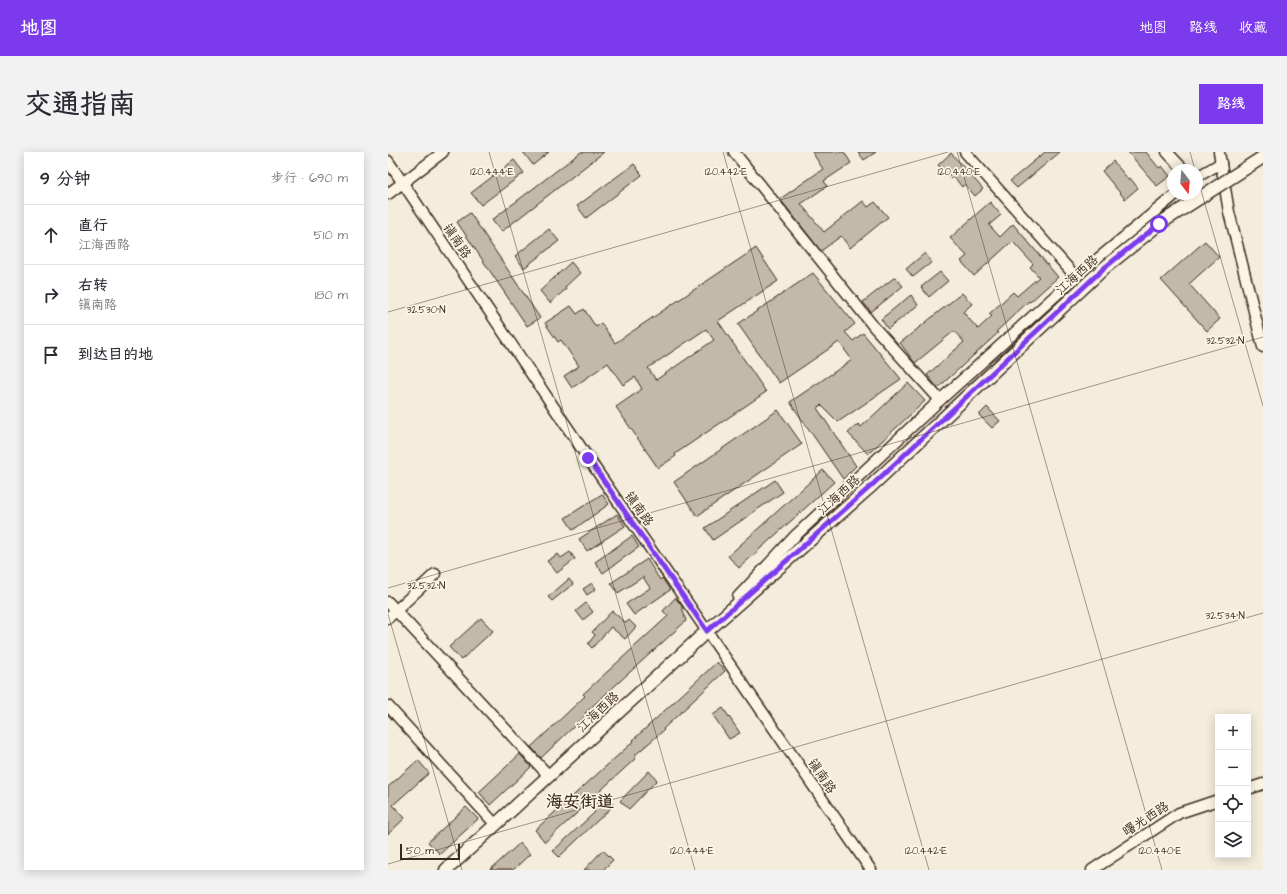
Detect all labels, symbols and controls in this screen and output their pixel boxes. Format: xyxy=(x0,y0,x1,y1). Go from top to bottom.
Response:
text: 地图 xyxy=(20,15,58,42)
text: 地图 xyxy=(1139,18,1167,38)
text: 路线 xyxy=(1189,18,1217,38)
text: 收藏 xyxy=(1239,18,1267,38)
button: 路线 xyxy=(1199,84,1263,124)
text: 交通指南 xyxy=(24,85,136,124)
north arrow xyxy=(1167,164,1203,200)
text: 120.444°E xyxy=(470,165,514,179)
text: 120.442°E xyxy=(705,165,747,179)
text: 120.440°E xyxy=(938,165,980,179)
text: 9 分钟 xyxy=(40,167,91,191)
text: 步行 · 690 m xyxy=(271,169,348,187)
text: 直行 xyxy=(78,215,108,236)
route start xyxy=(1150,215,1168,233)
street label: 镇南路 xyxy=(439,220,475,262)
icon: ahead xyxy=(40,224,62,246)
text: 510 m xyxy=(314,226,348,244)
text: 江海西路 xyxy=(78,236,130,254)
street label: 江海西路 xyxy=(1052,251,1102,299)
text: 右转 xyxy=(78,275,108,296)
icon: right xyxy=(40,284,62,306)
text: 180 m xyxy=(314,286,348,304)
text: 镇南路 xyxy=(78,296,117,314)
text: 32.530°N xyxy=(406,303,446,317)
text: 32.532°N xyxy=(1206,334,1244,348)
icon: arrive xyxy=(40,344,62,366)
text: 到达目的地 xyxy=(78,344,153,365)
route end xyxy=(579,449,597,467)
street label: 江海西路 xyxy=(814,471,864,519)
street label: 镇南路 xyxy=(620,488,658,530)
text: 32.532°N xyxy=(407,579,445,593)
text: 32.534°N xyxy=(1205,609,1245,623)
street label: 江海西路 xyxy=(573,688,623,736)
map controls xyxy=(1215,714,1251,858)
button: + xyxy=(1215,714,1251,750)
button: − xyxy=(1215,750,1251,786)
street label: 镇南路 xyxy=(804,755,840,797)
button: locate xyxy=(1215,786,1251,822)
district label: 海安街道 xyxy=(546,790,614,814)
street label: 曙光西路 xyxy=(1119,797,1173,841)
button: layers xyxy=(1215,822,1251,858)
scale bar xyxy=(400,842,460,861)
text: 50 m xyxy=(406,843,434,858)
text: 120.444°E xyxy=(670,844,714,858)
text: 120.442°E xyxy=(905,844,947,858)
text: 120.440°E xyxy=(1139,844,1181,858)

